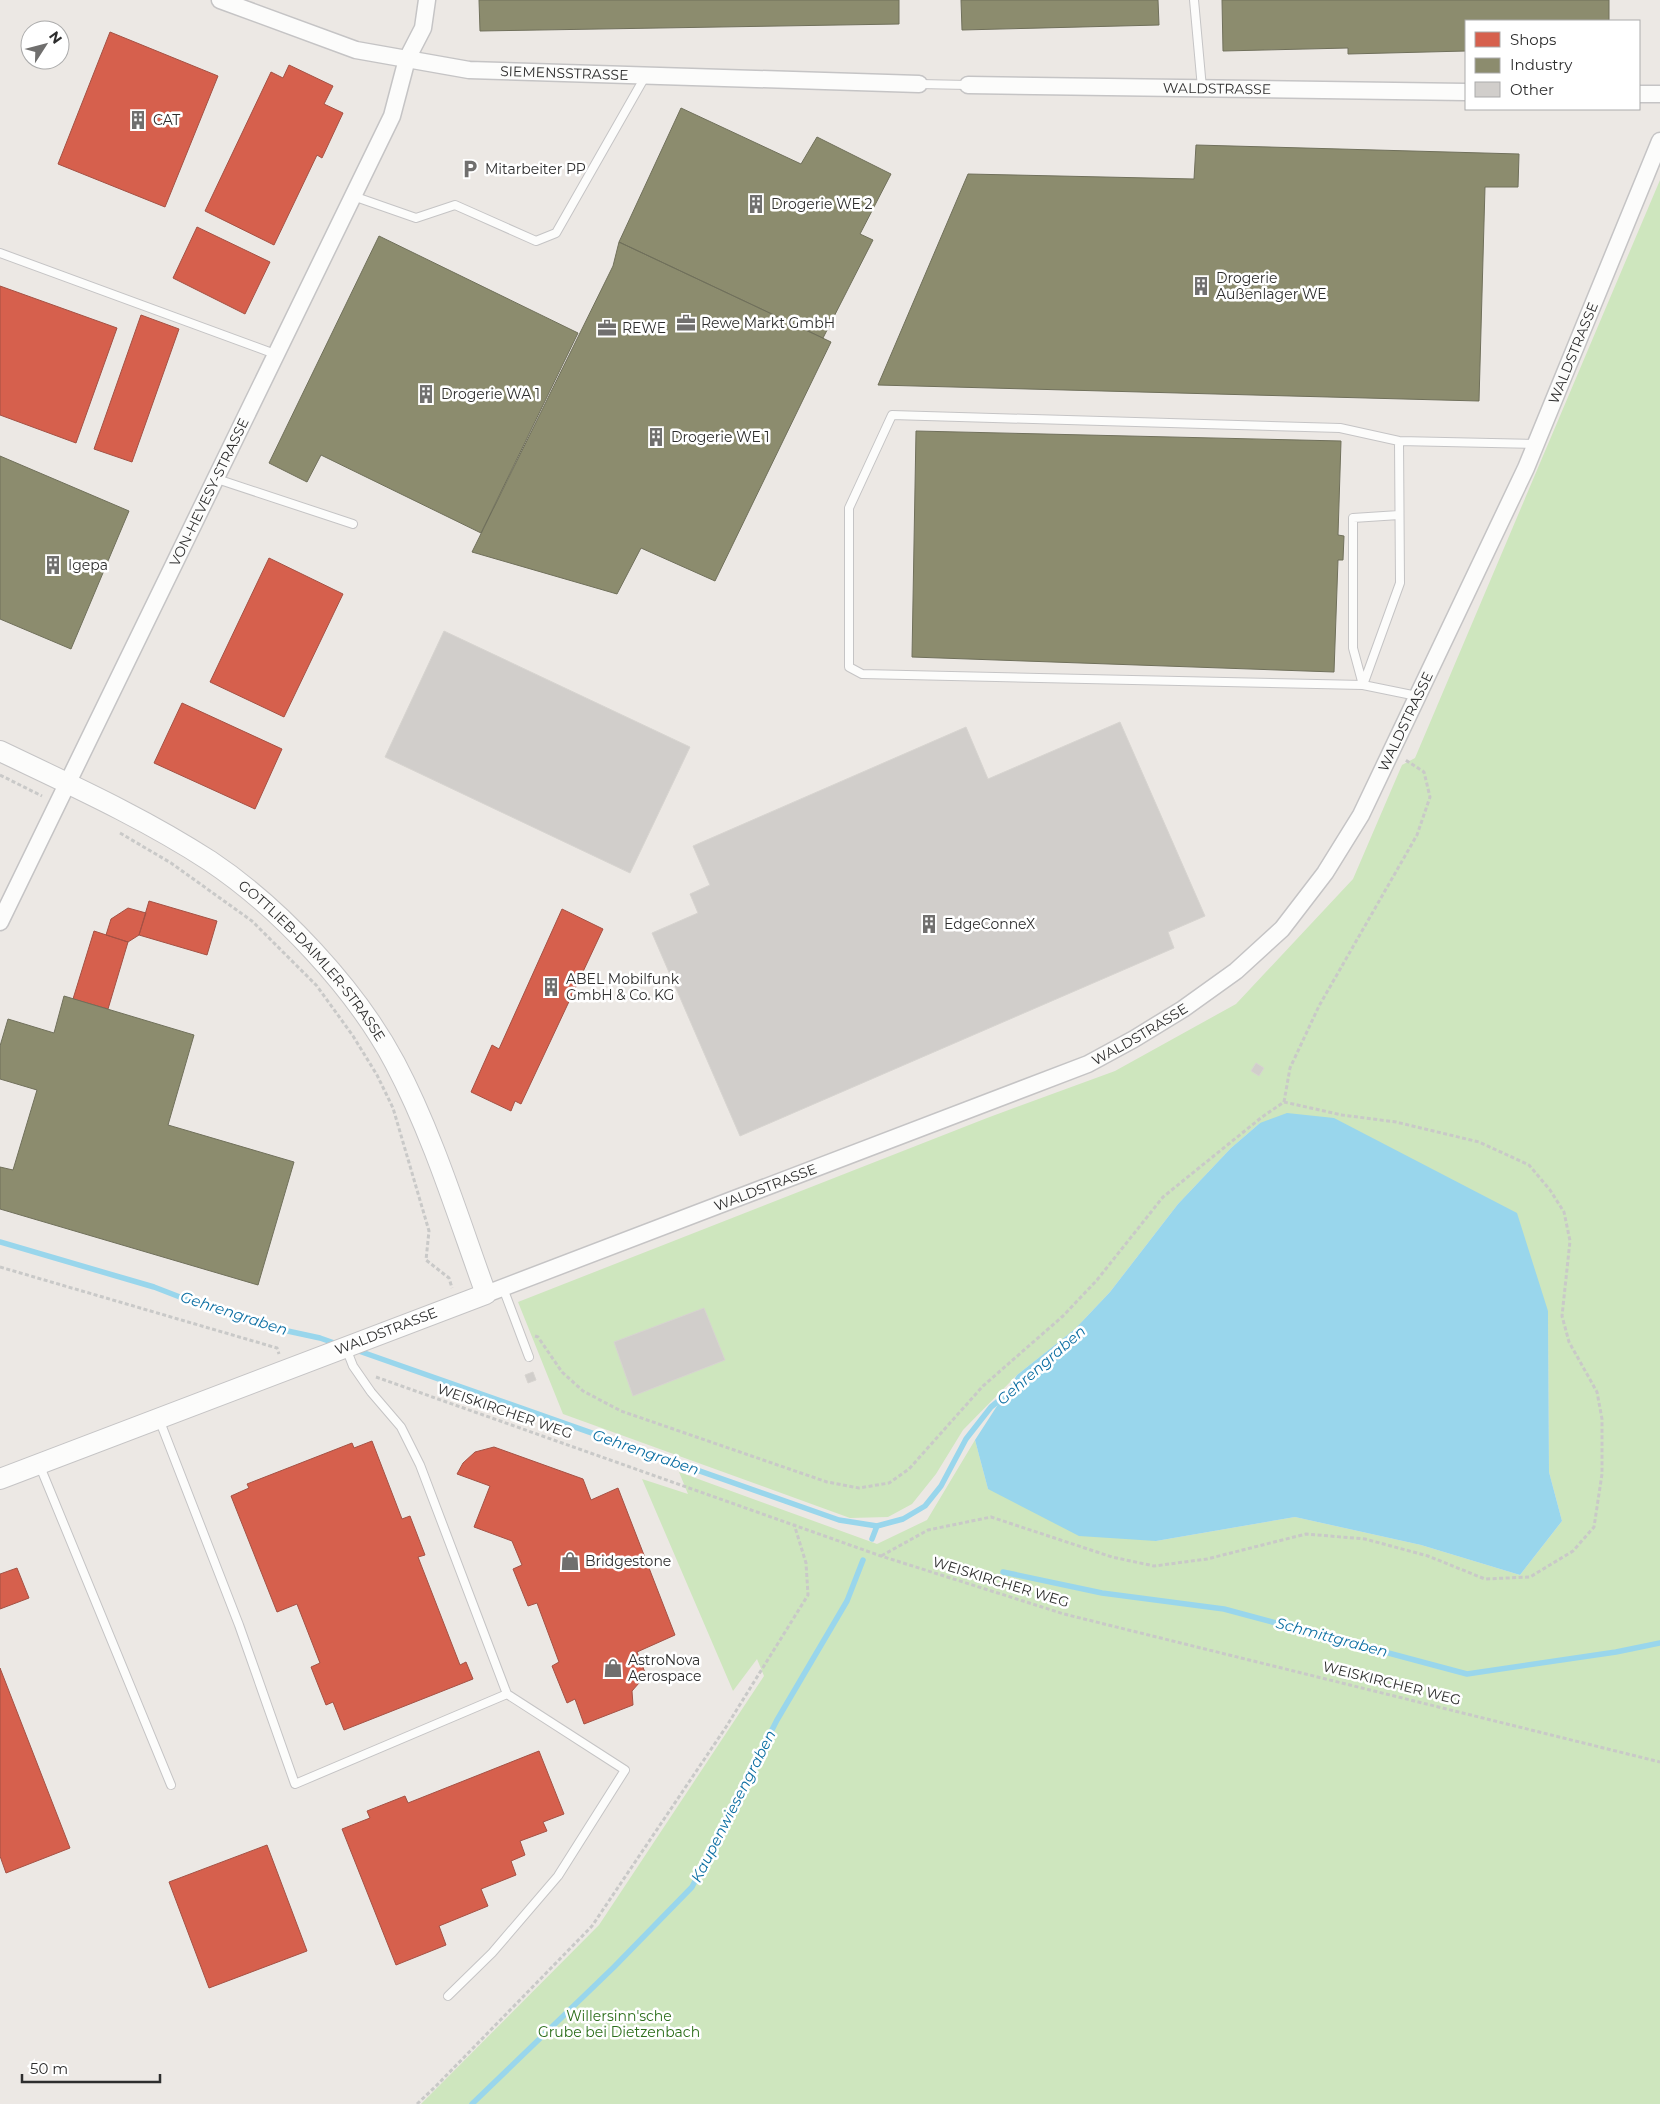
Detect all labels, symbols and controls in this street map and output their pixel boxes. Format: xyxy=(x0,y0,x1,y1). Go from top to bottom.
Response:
north arrow xyxy=(20,20,70,70)
legend xyxy=(1465,20,1640,110)
text: N xyxy=(45,27,66,47)
text: Shops xyxy=(1510,30,1556,49)
text: Industry xyxy=(1510,55,1573,74)
street label: SIEMENSSTRASSE xyxy=(500,62,629,84)
street label: WALDSTRASSE xyxy=(1163,79,1271,98)
text: Other xyxy=(1510,80,1554,99)
building icon: CAT xyxy=(127,109,149,131)
place label: CAT xyxy=(153,111,180,129)
parking icon: Mitarbeiter PP xyxy=(459,158,481,180)
place label: Mitarbeiter PP xyxy=(485,160,586,178)
building icon: Drogerie WE 2 xyxy=(745,193,767,215)
place label: Drogerie WE 2 xyxy=(771,195,873,213)
place label: Drogerie Außenlager WE xyxy=(1216,269,1327,303)
building icon: Drogerie Außenlager WE xyxy=(1190,275,1212,297)
street label: WALDSTRASSE xyxy=(1544,300,1602,407)
office icon: Rewe Markt GmbH xyxy=(675,312,697,334)
place label: Rewe Markt GmbH xyxy=(701,314,835,332)
office icon: REWE xyxy=(596,317,618,339)
place label: REWE xyxy=(622,319,666,337)
building icon: Drogerie WA 1 xyxy=(415,383,437,405)
place label: Drogerie WA 1 xyxy=(441,385,540,403)
street label: VON-HEVESY-STRASSE xyxy=(165,415,253,569)
building icon: Drogerie WE 1 xyxy=(645,426,667,448)
place label: Drogerie WE 1 xyxy=(671,428,770,446)
building icon: Igepa xyxy=(42,554,64,576)
place label: Igepa xyxy=(68,556,108,574)
street label: WALDSTRASSE xyxy=(1374,669,1437,774)
street label: GOTTLIEB-DAIMLER-STRASSE xyxy=(235,876,389,1045)
building icon: EdgeConneX xyxy=(918,913,940,935)
place label: EdgeConneX xyxy=(944,915,1035,933)
place label: ABEL Mobilfunk GmbH & Co. KG xyxy=(566,970,680,1004)
building icon: ABEL Mobilfunk GmbH & Co. KG xyxy=(540,976,562,998)
street label: WALDSTRASSE xyxy=(1088,999,1191,1069)
street label: WALDSTRASSE xyxy=(712,1160,819,1215)
water label: Gehrengraben xyxy=(178,1287,290,1339)
street label: WALDSTRASSE xyxy=(332,1303,440,1359)
water label: Gehrengraben xyxy=(993,1321,1089,1409)
street label: WEISKIRCHER WEG xyxy=(435,1379,575,1443)
water label: Gehrengraben xyxy=(590,1425,702,1479)
shop icon: Bridgestone xyxy=(559,1550,581,1572)
place label: Bridgestone xyxy=(585,1552,671,1570)
street label: WEISKIRCHER WEG xyxy=(931,1553,1071,1611)
water label: Schmittgraben xyxy=(1274,1613,1390,1661)
place label: AstroNova Aerospace xyxy=(628,1651,701,1685)
shop icon: AstroNova Aerospace xyxy=(602,1657,624,1679)
street label: WEISKIRCHER WEG xyxy=(1321,1657,1463,1709)
water label: Kaupenwiesengraben xyxy=(686,1727,780,1885)
park label: Willersinn'sche Grube bei Dietzenbach xyxy=(538,2007,700,2041)
scale bar xyxy=(22,2052,160,2084)
text: 50 m xyxy=(30,2059,68,2078)

